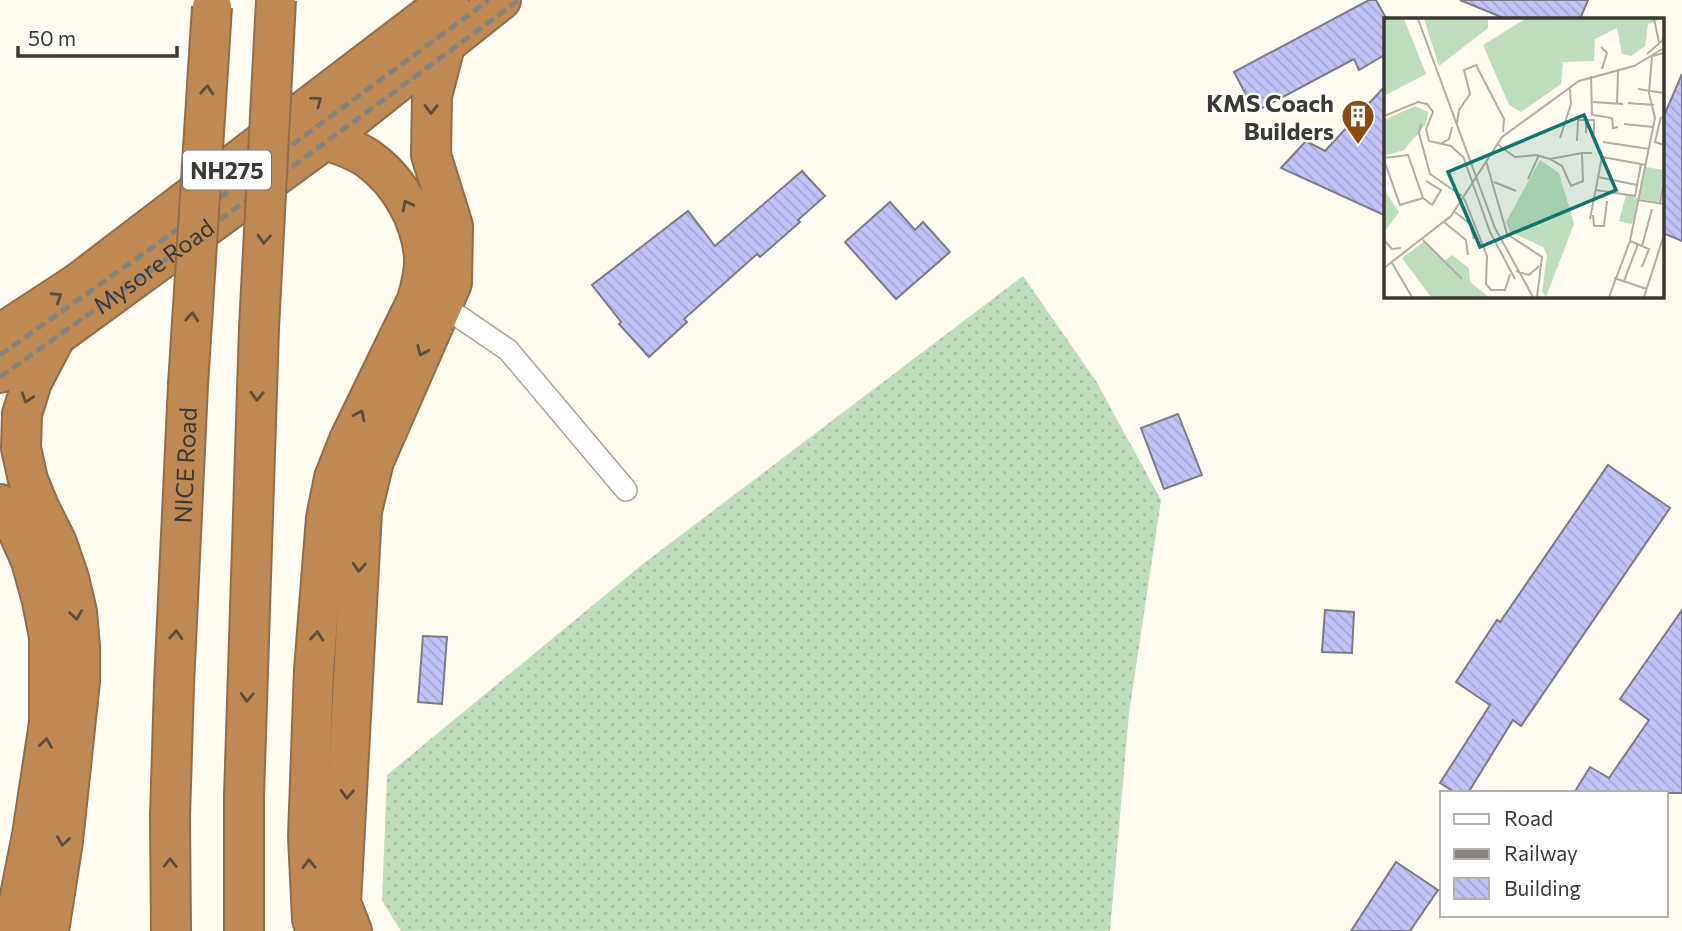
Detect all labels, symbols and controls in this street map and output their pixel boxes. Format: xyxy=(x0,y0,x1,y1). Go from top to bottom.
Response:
scale bar xyxy=(18,14,177,58)
inset map xyxy=(1384,18,1664,298)
text: 50 m xyxy=(28,25,76,50)
one-way arrow xyxy=(199,84,214,95)
place label: KMS Coach Builders xyxy=(1206,88,1334,145)
one-way arrow xyxy=(309,96,322,109)
building icon: KMS Coach Builders xyxy=(1339,97,1377,146)
one-way arrow xyxy=(424,103,439,114)
road number: NH275 xyxy=(183,150,271,190)
one-way arrow xyxy=(402,200,416,212)
street label: Mysore Road xyxy=(87,212,219,319)
one-way arrow xyxy=(256,234,271,245)
one-way arrow xyxy=(50,292,63,305)
one-way arrow xyxy=(184,311,199,322)
one-way arrow xyxy=(416,344,430,356)
one-way arrow xyxy=(250,390,265,401)
one-way arrow xyxy=(21,391,35,404)
street label: NICE Road xyxy=(167,407,201,524)
one-way arrow xyxy=(352,410,366,422)
one-way arrow xyxy=(352,562,367,573)
one-way arrow xyxy=(69,609,84,621)
one-way arrow xyxy=(168,630,183,641)
one-way arrow xyxy=(309,631,324,642)
one-way arrow xyxy=(239,691,254,702)
one-way arrow xyxy=(38,737,53,749)
one-way arrow xyxy=(339,789,354,800)
legend xyxy=(1440,791,1668,917)
text: Road xyxy=(1504,805,1553,830)
one-way arrow xyxy=(56,835,71,847)
text: Railway xyxy=(1504,840,1578,865)
one-way arrow xyxy=(162,857,178,868)
one-way arrow xyxy=(302,858,317,869)
text: Building xyxy=(1504,875,1581,900)

